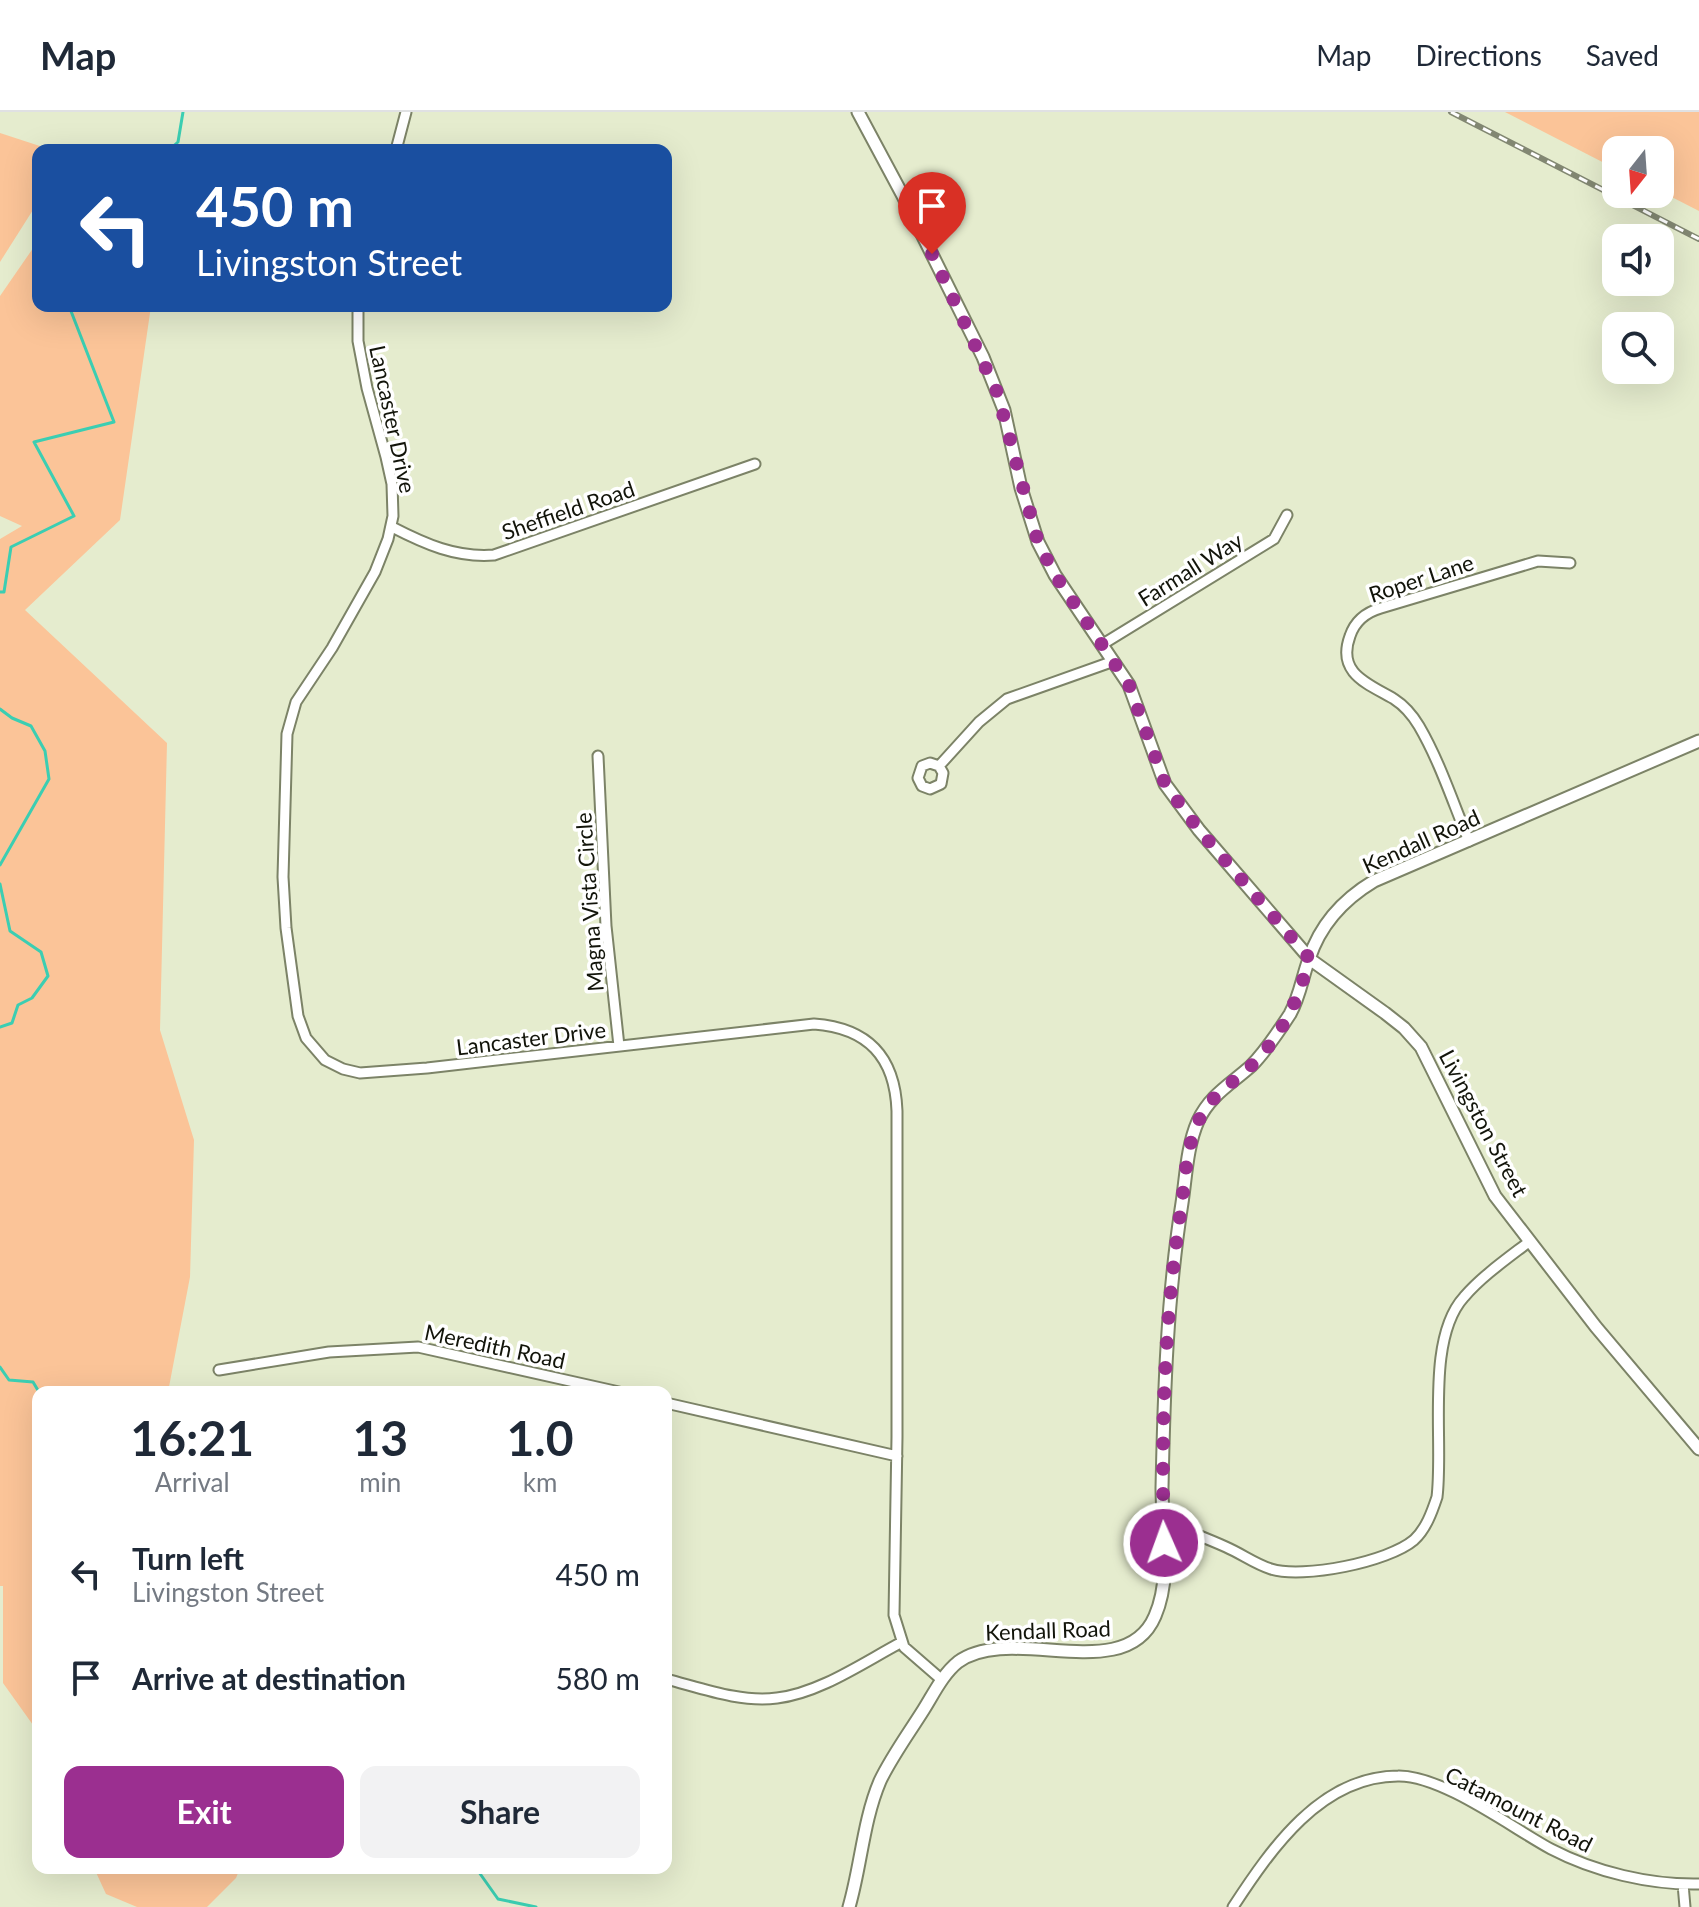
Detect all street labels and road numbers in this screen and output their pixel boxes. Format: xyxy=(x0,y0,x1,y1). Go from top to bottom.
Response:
street label: Lancaster Drive xyxy=(364,343,422,495)
street label: Sheffield Road xyxy=(498,475,638,545)
street label: Farmall Way xyxy=(1133,526,1248,612)
street label: Roper Lane xyxy=(1365,548,1477,608)
street label: Kendall Road xyxy=(1358,803,1484,879)
street label: Magna Vista Circle xyxy=(569,812,609,992)
street label: Lancaster Drive xyxy=(455,1015,607,1061)
street label: Livingston Street xyxy=(1434,1045,1534,1201)
street label: Meredith Road xyxy=(422,1318,568,1374)
street label: Kendall Road xyxy=(985,1614,1111,1646)
street label: Catamount Road xyxy=(1441,1760,1597,1858)

